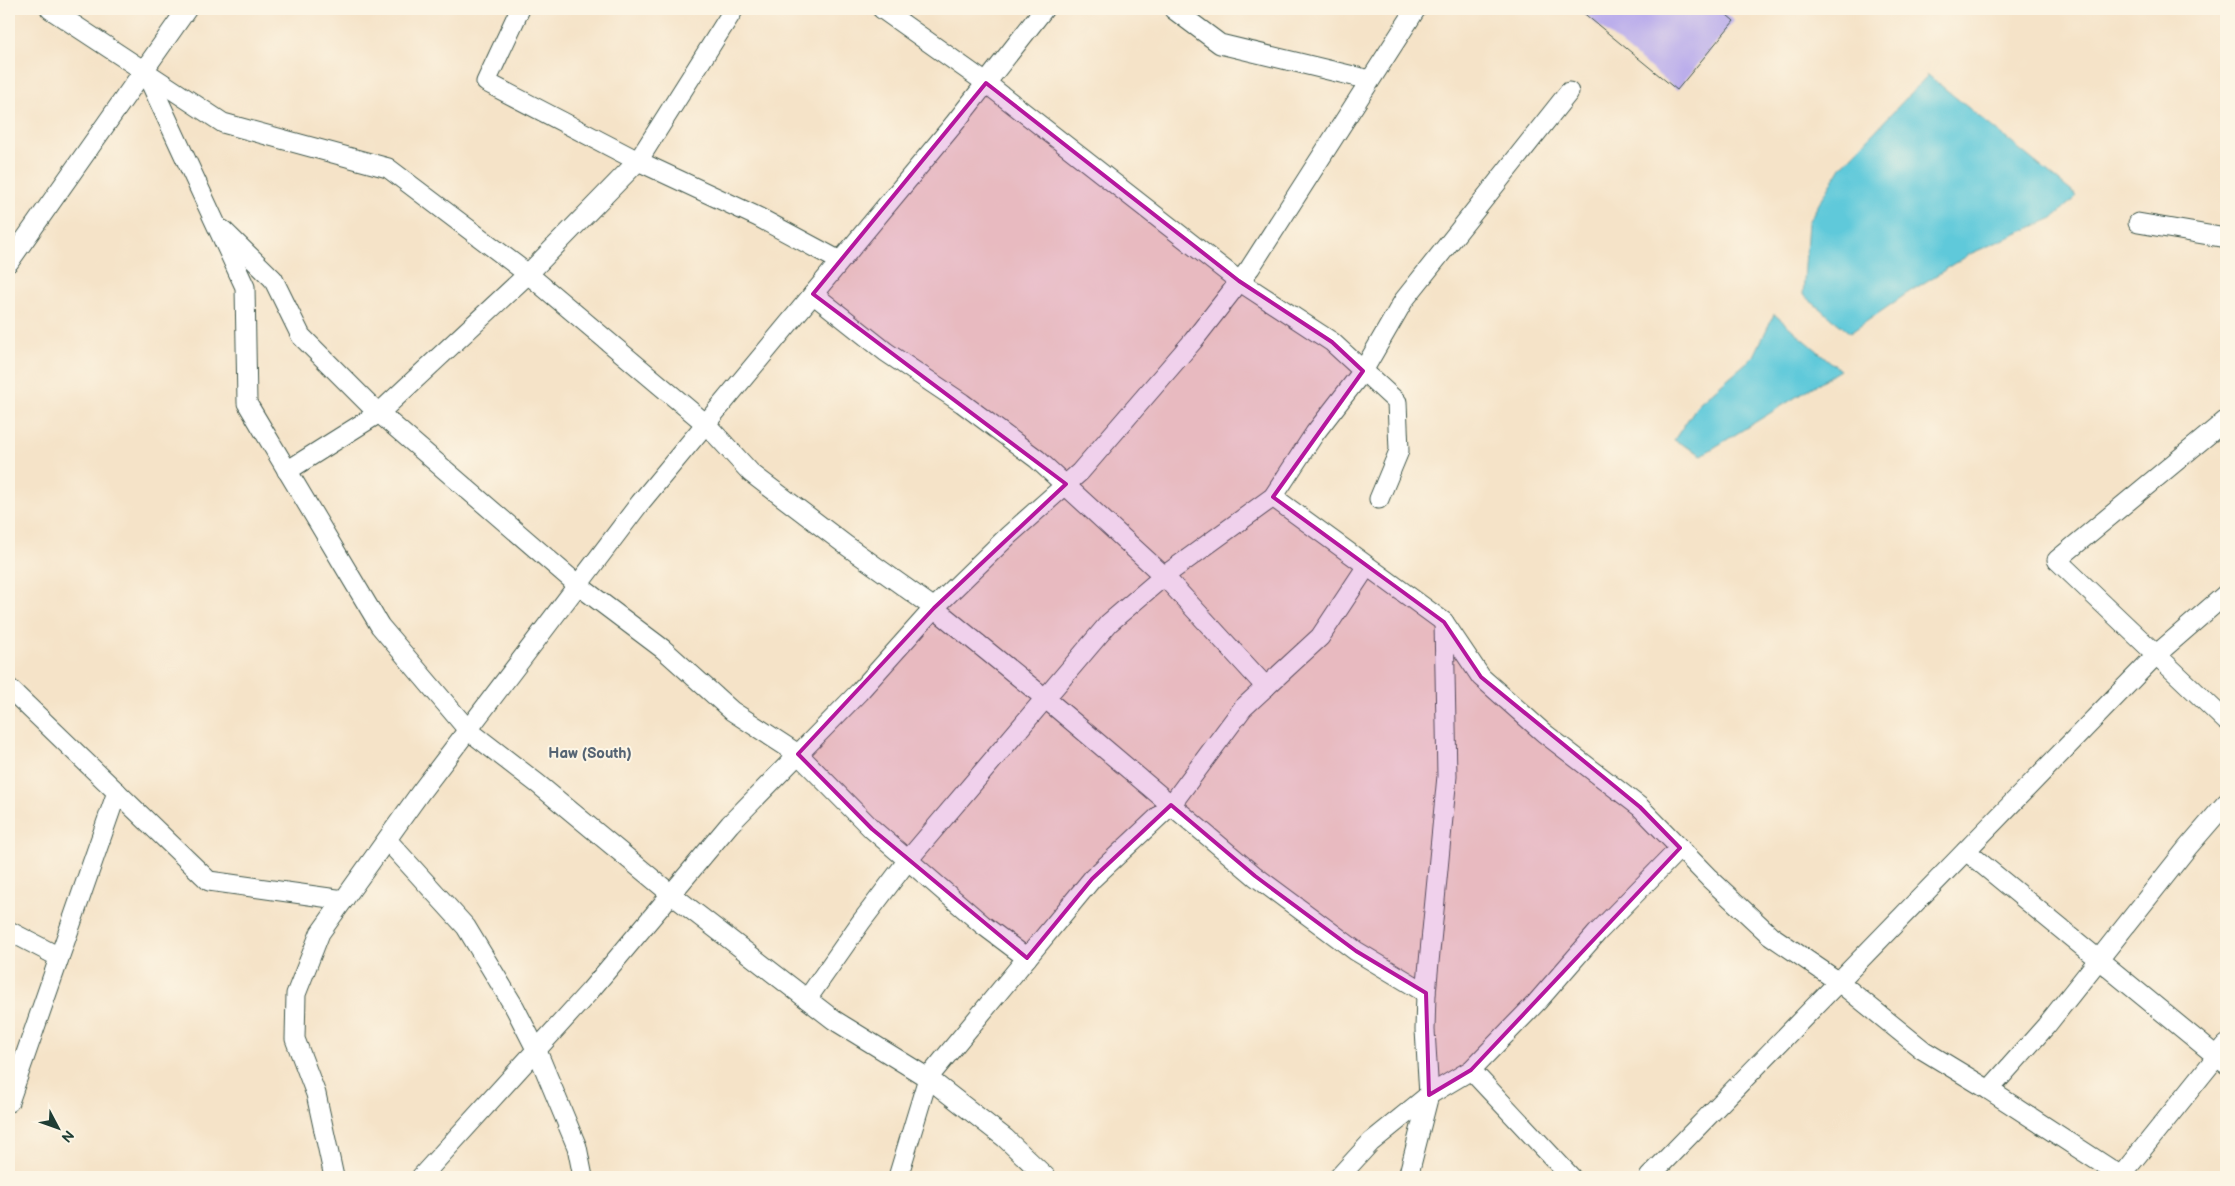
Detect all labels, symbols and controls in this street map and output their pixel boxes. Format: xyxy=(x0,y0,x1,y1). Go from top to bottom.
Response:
district label: Haw (South) xyxy=(548,744,632,763)
north arrow xyxy=(32,1104,82,1154)
text: N xyxy=(58,1127,77,1146)

